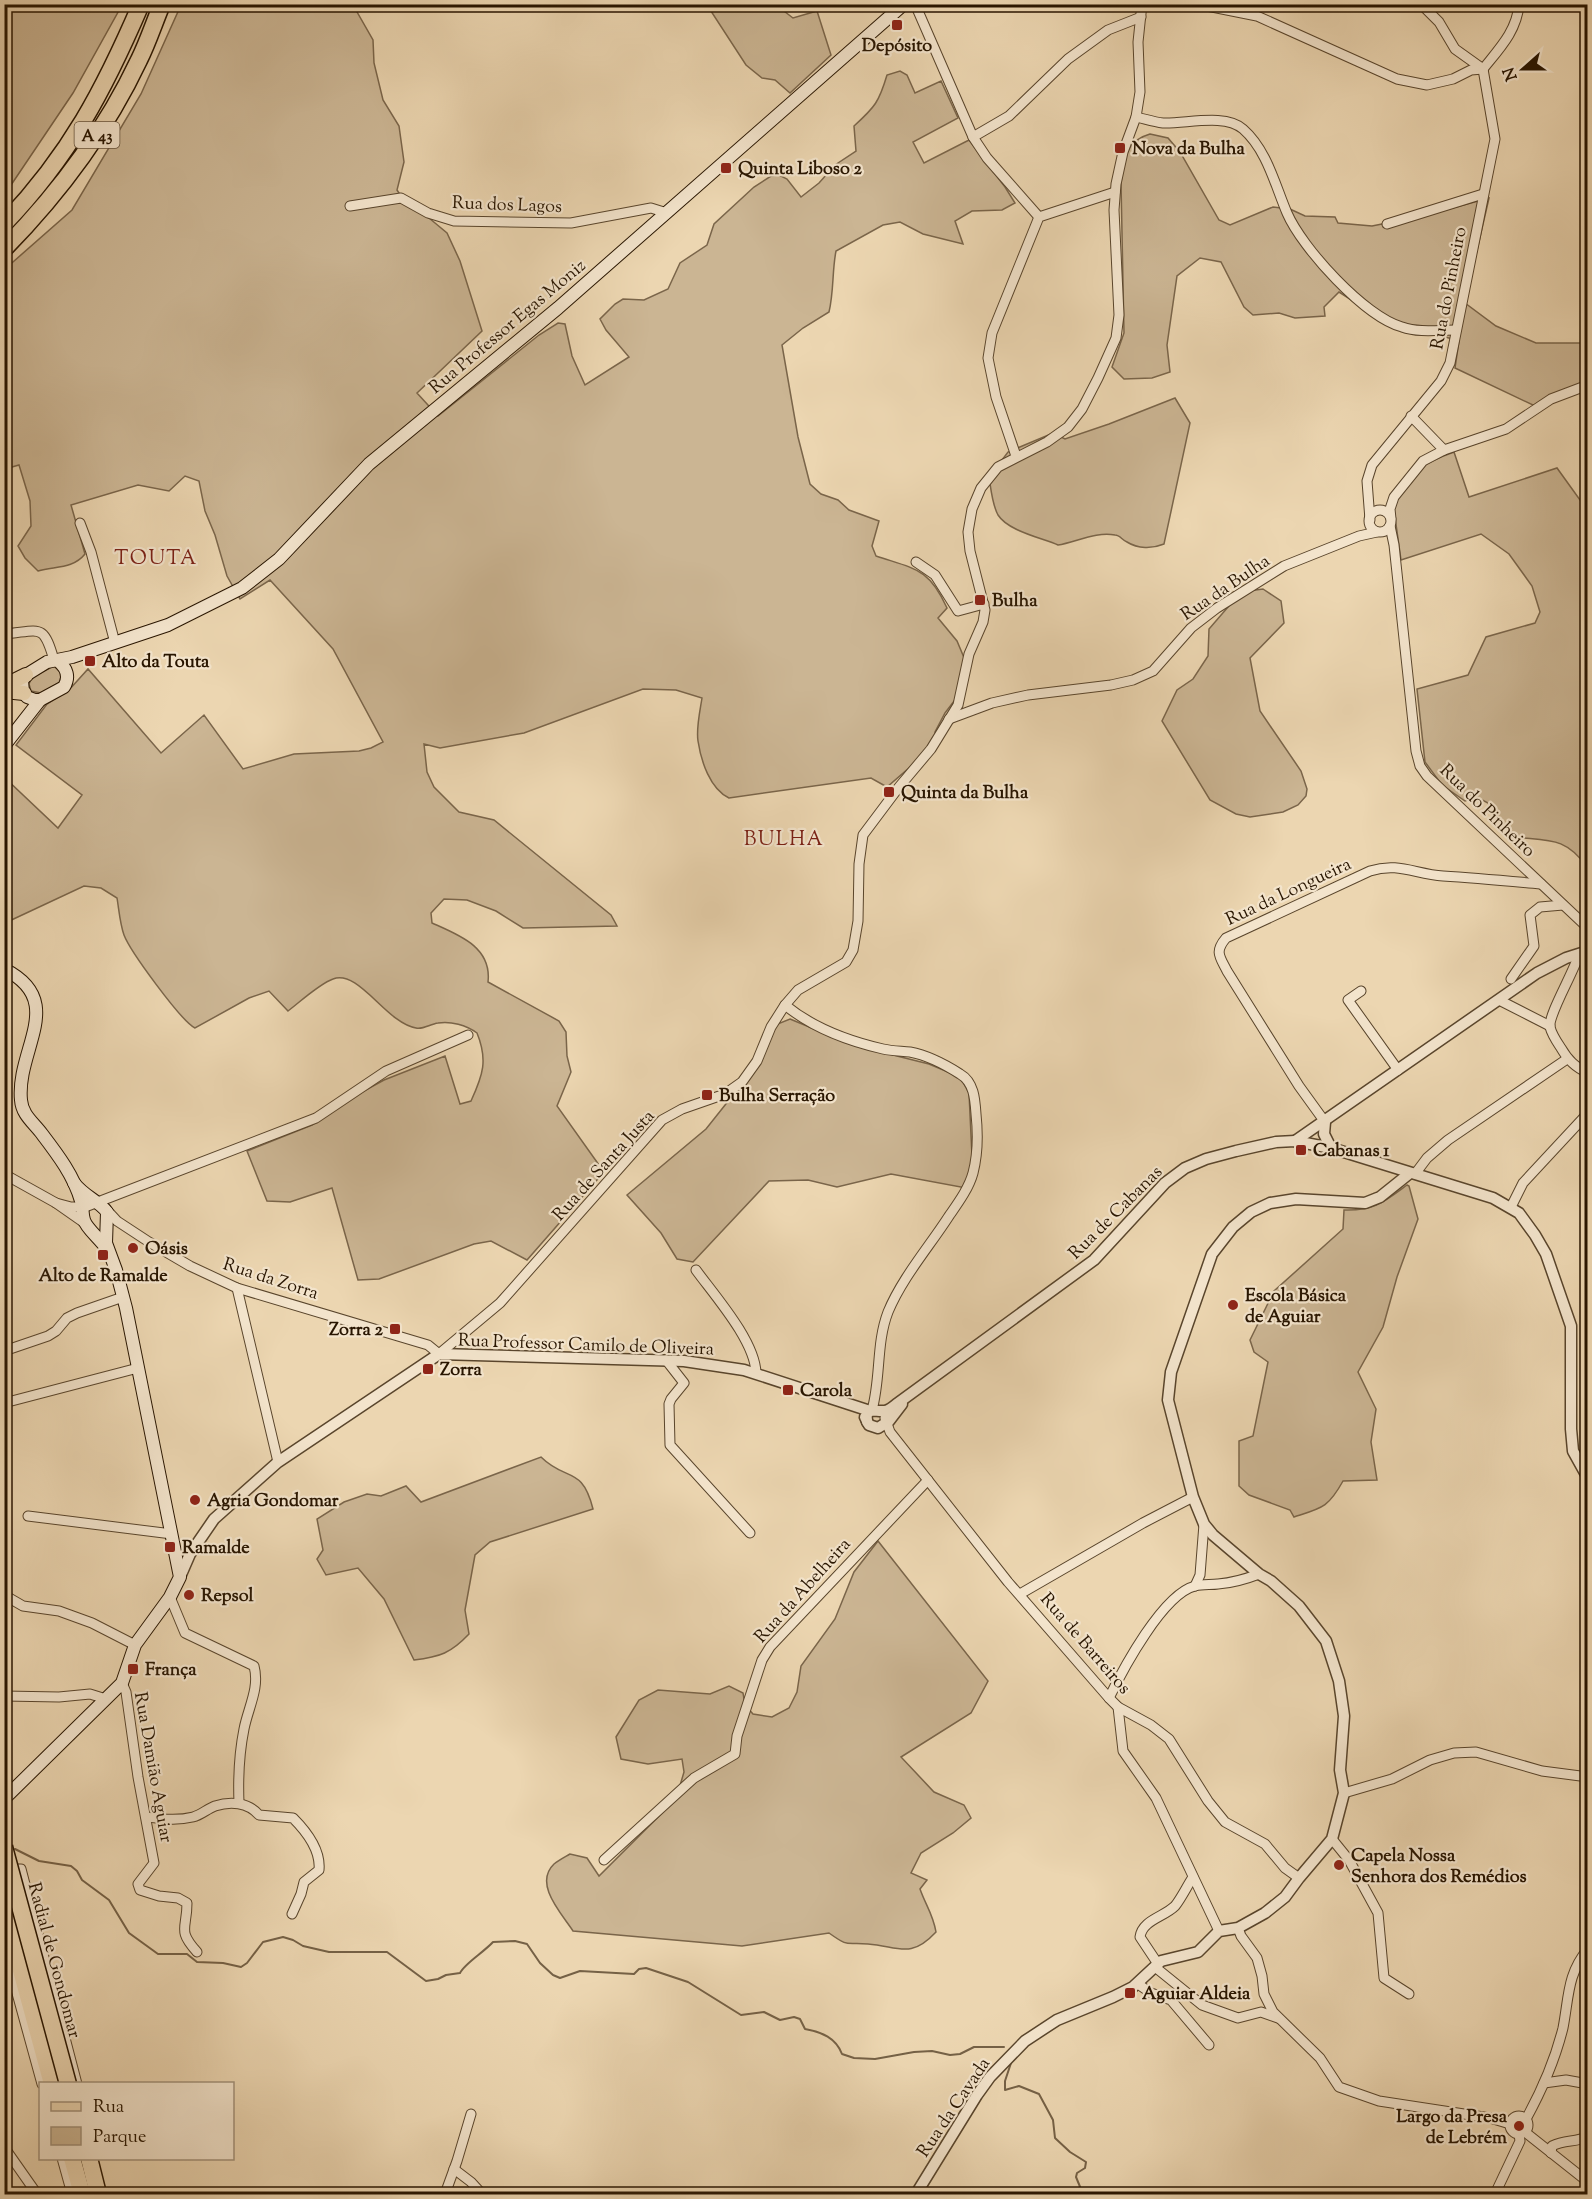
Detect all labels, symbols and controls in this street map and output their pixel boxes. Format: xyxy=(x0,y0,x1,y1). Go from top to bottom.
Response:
marker: Depósito xyxy=(890,18,904,32)
place label: Depósito xyxy=(862,34,932,60)
north arrow xyxy=(1493,39,1553,99)
text: N xyxy=(1498,63,1524,84)
road number: A 43 xyxy=(74,122,120,148)
place label: Nova da Bulha xyxy=(1132,137,1246,163)
marker: Nova da Bulha xyxy=(1113,141,1127,155)
place label: Quinta Liboso 2 xyxy=(738,157,863,183)
marker: Quinta Liboso 2 xyxy=(719,161,733,175)
street label: Rua dos Lagos xyxy=(451,191,562,221)
street label: Rua do Pinheiro xyxy=(1425,225,1475,352)
street label: Rua Professor Egas Moniz xyxy=(424,254,593,401)
district label: TOUTA xyxy=(114,545,198,574)
street label: Rua da Bulha xyxy=(1176,549,1276,628)
place label: Bulha xyxy=(992,589,1038,615)
marker: Bulha xyxy=(973,593,987,607)
place label: Alto da Touta xyxy=(102,650,210,676)
marker: Alto da Touta xyxy=(83,654,97,668)
street label: Rua do Pinheiro xyxy=(1433,759,1541,864)
place label: Quinta da Bulha xyxy=(901,781,1029,807)
marker: Quinta da Bulha xyxy=(882,785,896,799)
district label: BULHA xyxy=(744,826,824,855)
street label: Rua da Longueira xyxy=(1222,852,1356,933)
place label: Bulha Serração xyxy=(719,1084,835,1110)
marker: Bulha Serração xyxy=(700,1088,714,1102)
street label: Rua de Santa Justa xyxy=(547,1105,662,1228)
place label: Cabanas 1 xyxy=(1313,1139,1390,1165)
marker: Cabanas 1 xyxy=(1294,1143,1308,1157)
street label: Rua de Cabanas xyxy=(1064,1161,1169,1266)
place label: Oásis xyxy=(145,1237,188,1263)
marker: Oásis xyxy=(126,1241,140,1255)
marker: Alto de Ramalde xyxy=(96,1248,110,1262)
street label: Rua da Zorra xyxy=(219,1252,321,1308)
place label: Alto de Ramalde xyxy=(38,1264,168,1290)
place label: Escola Básica de Aguiar xyxy=(1245,1284,1347,1331)
marker: Escola Básica de Aguiar xyxy=(1226,1298,1240,1312)
place label: Zorra 2 xyxy=(329,1318,384,1344)
marker: Zorra 2 xyxy=(388,1322,402,1336)
street label: Rua Professor Camilo de Oliveira xyxy=(457,1329,714,1363)
place label: Zorra xyxy=(440,1358,482,1384)
marker: Zorra xyxy=(421,1362,435,1376)
place label: Carola xyxy=(800,1379,853,1405)
marker: Carola xyxy=(781,1383,795,1397)
place label: Agria Gondomar xyxy=(207,1489,339,1515)
marker: Agria Gondomar xyxy=(188,1493,202,1507)
street label: Rua da Abelheira xyxy=(749,1533,858,1650)
place label: Ramalde xyxy=(182,1536,250,1562)
marker: Ramalde xyxy=(163,1540,177,1554)
place label: Repsol xyxy=(201,1584,254,1610)
marker: Repsol xyxy=(182,1588,196,1602)
street label: Rua de Barreiros xyxy=(1033,1588,1136,1701)
place label: França xyxy=(145,1658,197,1684)
marker: França xyxy=(126,1662,140,1676)
street label: Rua Damião Aguiar xyxy=(126,1690,178,1845)
place label: Capela Nossa Senhora dos Remédios xyxy=(1351,1844,1527,1891)
marker: Capela Nossa Senhora dos Remédios xyxy=(1332,1858,1346,1872)
street label: Radial de Gondomar xyxy=(20,1880,86,2041)
place label: Aguiar Aldeia xyxy=(1142,1982,1251,2008)
marker: Aguiar Aldeia xyxy=(1123,1986,1137,2000)
street label: Rua da Cavada xyxy=(912,2053,998,2163)
legend xyxy=(39,2082,234,2160)
text: Rua xyxy=(93,2095,124,2121)
place label: Largo da Presa de Lebrém xyxy=(1396,2105,1508,2152)
marker: Largo da Presa de Lebrém xyxy=(1512,2119,1526,2133)
text: Parque xyxy=(93,2125,146,2151)

